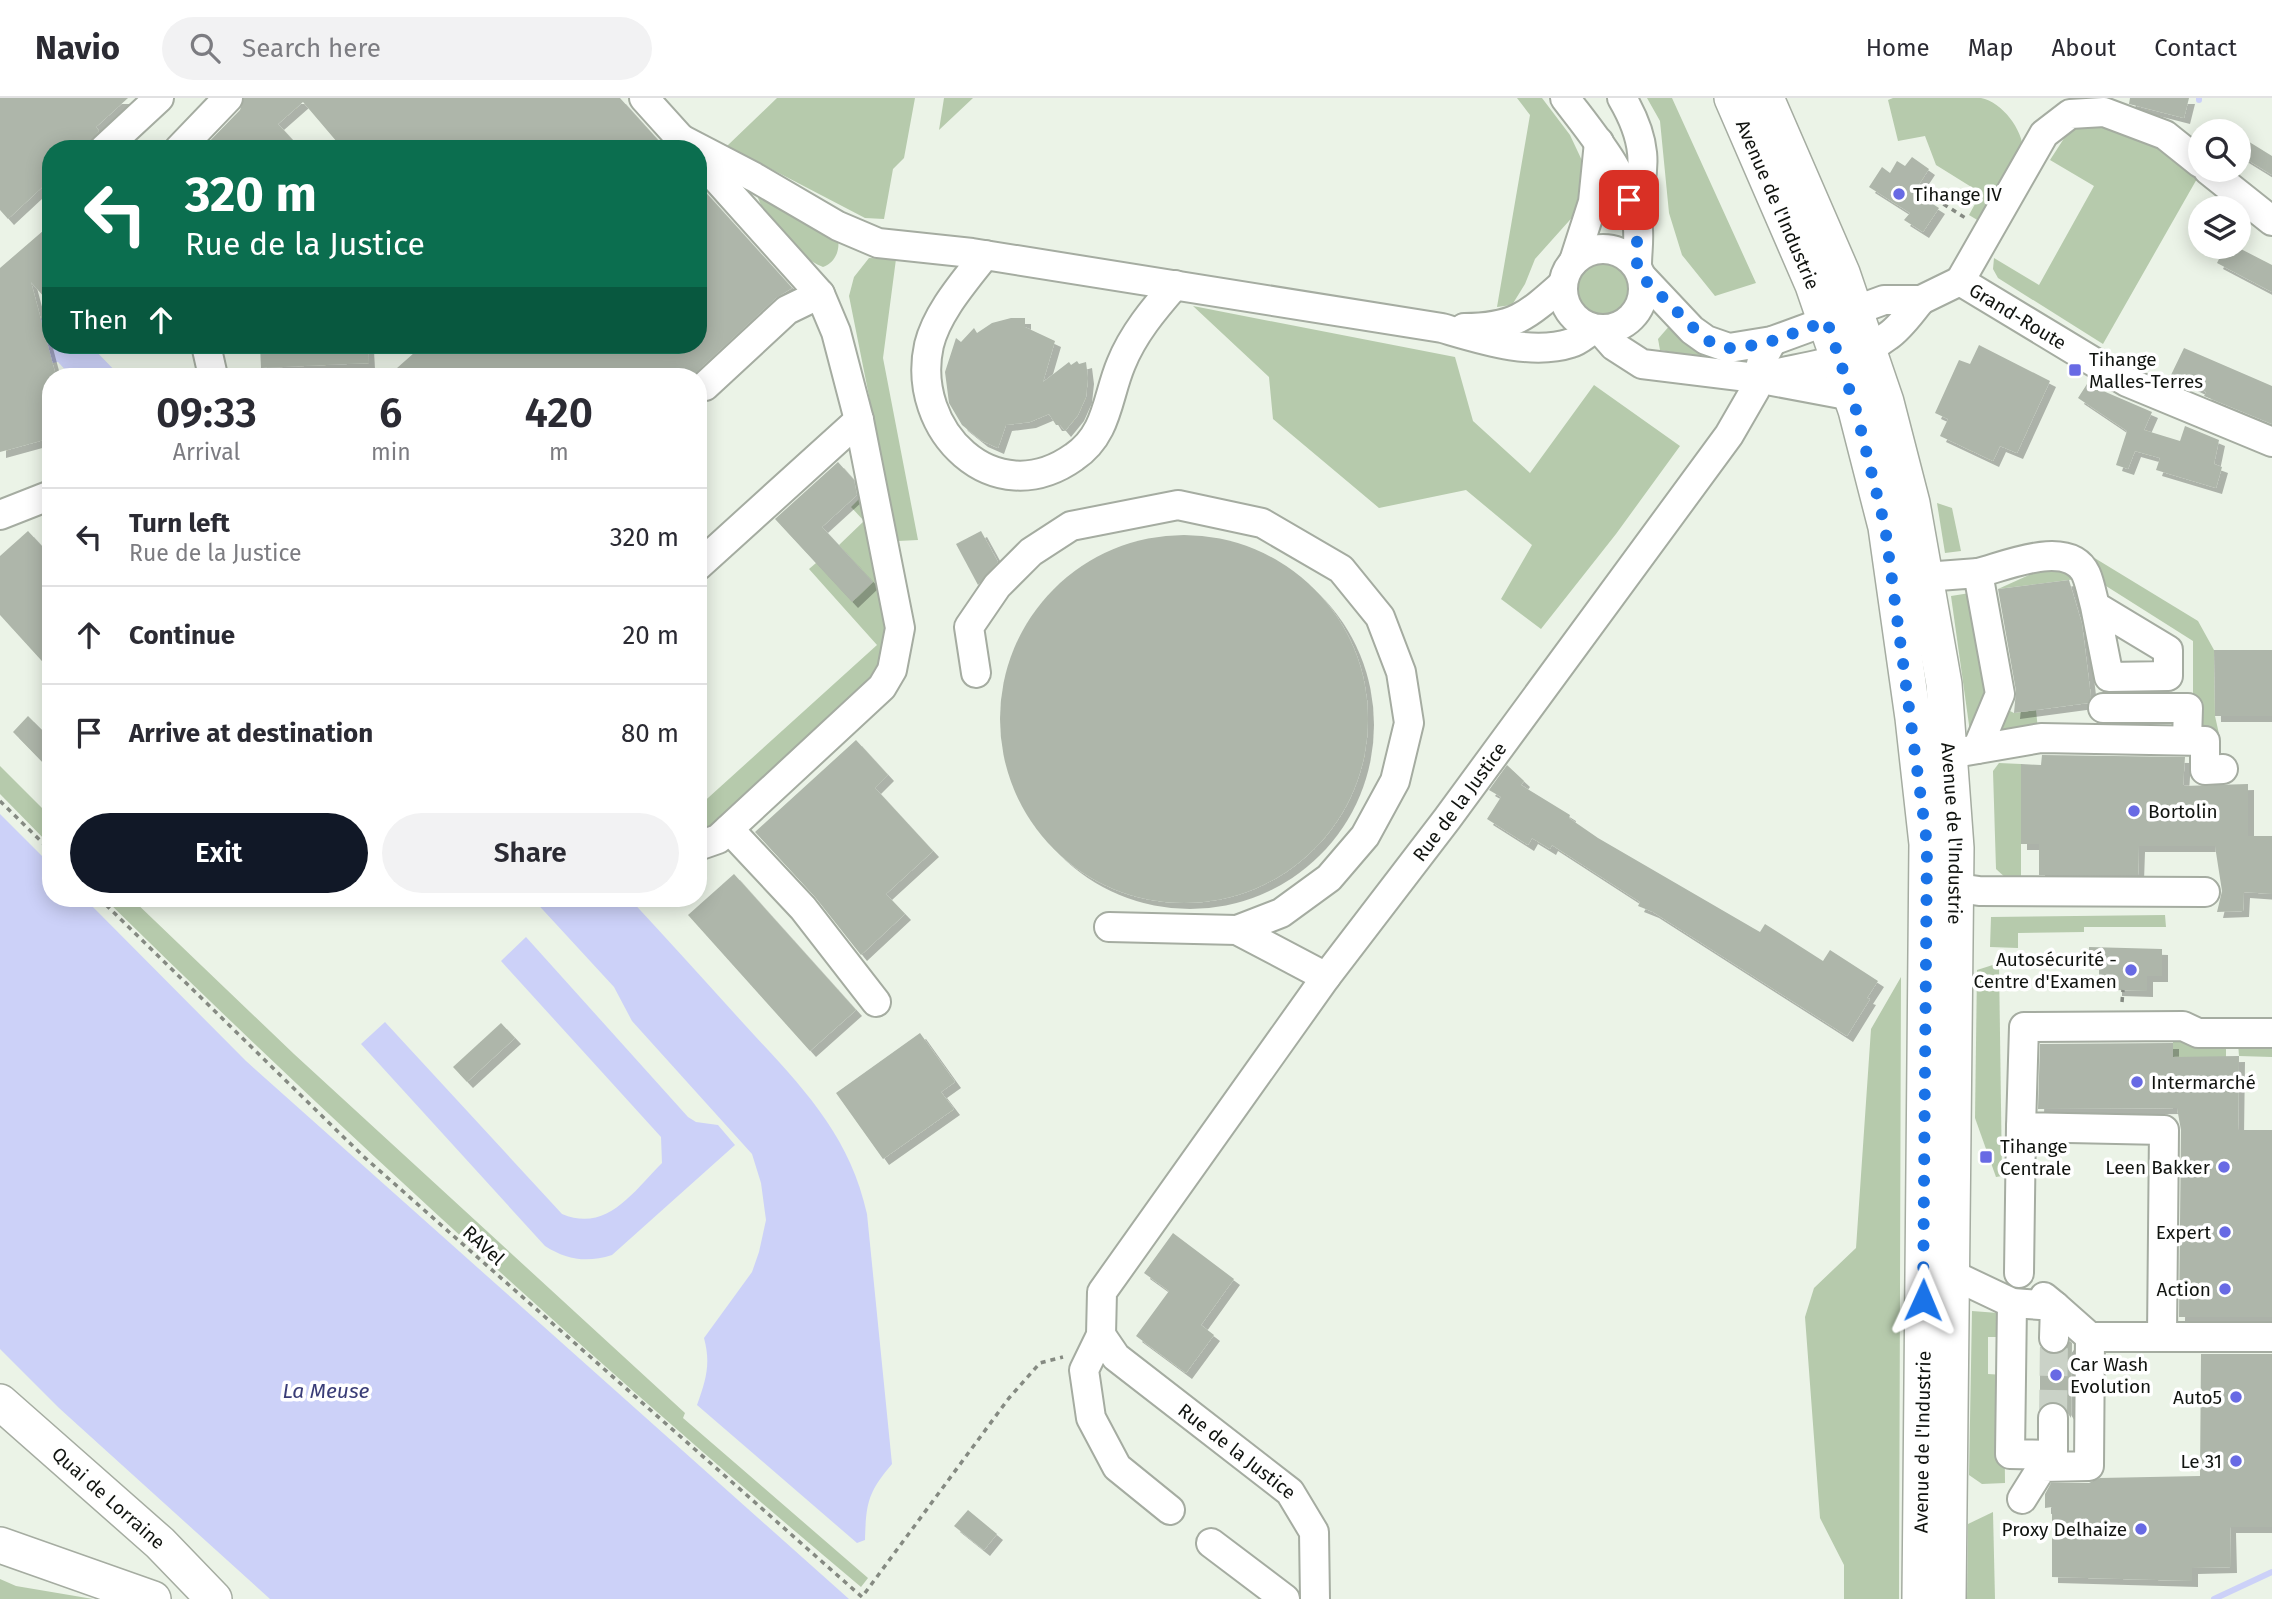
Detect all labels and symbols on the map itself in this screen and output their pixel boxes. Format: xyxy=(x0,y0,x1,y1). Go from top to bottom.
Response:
street label: Avenue de l'Industrie xyxy=(1731,116,1824,293)
pin xyxy=(1599,170,1659,230)
place label: Tihange IV xyxy=(1913,183,2002,206)
marker: Tihange IV xyxy=(1891,186,1907,202)
street label: Grand-Route xyxy=(1965,278,2071,355)
place label: Tihange Malles-Terres xyxy=(2089,348,2203,393)
marker: Tihange Malles-Terres xyxy=(2067,362,2083,378)
street label: Rue de la Justice xyxy=(1408,738,1512,866)
street label: Avenue de l'Industrie xyxy=(1936,742,1967,925)
place label: Bortolin xyxy=(2148,800,2218,823)
marker: Bortolin xyxy=(2126,803,2142,819)
place label: Autosécurité - Centre d'Examen xyxy=(1974,948,2117,993)
marker: Autosécurité - Centre d'Examen xyxy=(2123,962,2139,978)
place label: Intermarché xyxy=(2151,1071,2256,1094)
marker: Intermarché xyxy=(2129,1074,2145,1090)
place label: Tihange Centrale xyxy=(2000,1135,2071,1180)
marker: Tihange Centrale xyxy=(1978,1149,1994,1165)
place label: Leen Bakker xyxy=(2105,1156,2211,1179)
marker: Leen Bakker xyxy=(2216,1159,2232,1175)
street label: RAVel xyxy=(458,1221,510,1270)
place label: Expert xyxy=(2156,1221,2211,1244)
marker: Expert xyxy=(2217,1224,2233,1240)
position arrow xyxy=(1886,1263,1960,1337)
place label: Action xyxy=(2157,1278,2211,1301)
marker: Action xyxy=(2217,1281,2233,1297)
street label: Avenue de l'Industrie xyxy=(1909,1351,1936,1533)
place label: Car Wash Evolution xyxy=(2070,1353,2151,1398)
marker: Car Wash Evolution xyxy=(2048,1367,2064,1383)
water label: La Meuse xyxy=(283,1378,370,1404)
place label: Auto5 xyxy=(2173,1386,2222,1409)
marker: Auto5 xyxy=(2228,1389,2244,1405)
street label: Rue de la Justice xyxy=(1173,1399,1300,1504)
street label: Quai de Lorraine xyxy=(47,1442,170,1554)
place label: Le 31 xyxy=(2180,1450,2222,1473)
marker: Le 31 xyxy=(2228,1453,2244,1469)
place label: Proxy Delhaize xyxy=(2002,1518,2127,1541)
marker: Proxy Delhaize xyxy=(2133,1521,2149,1537)

